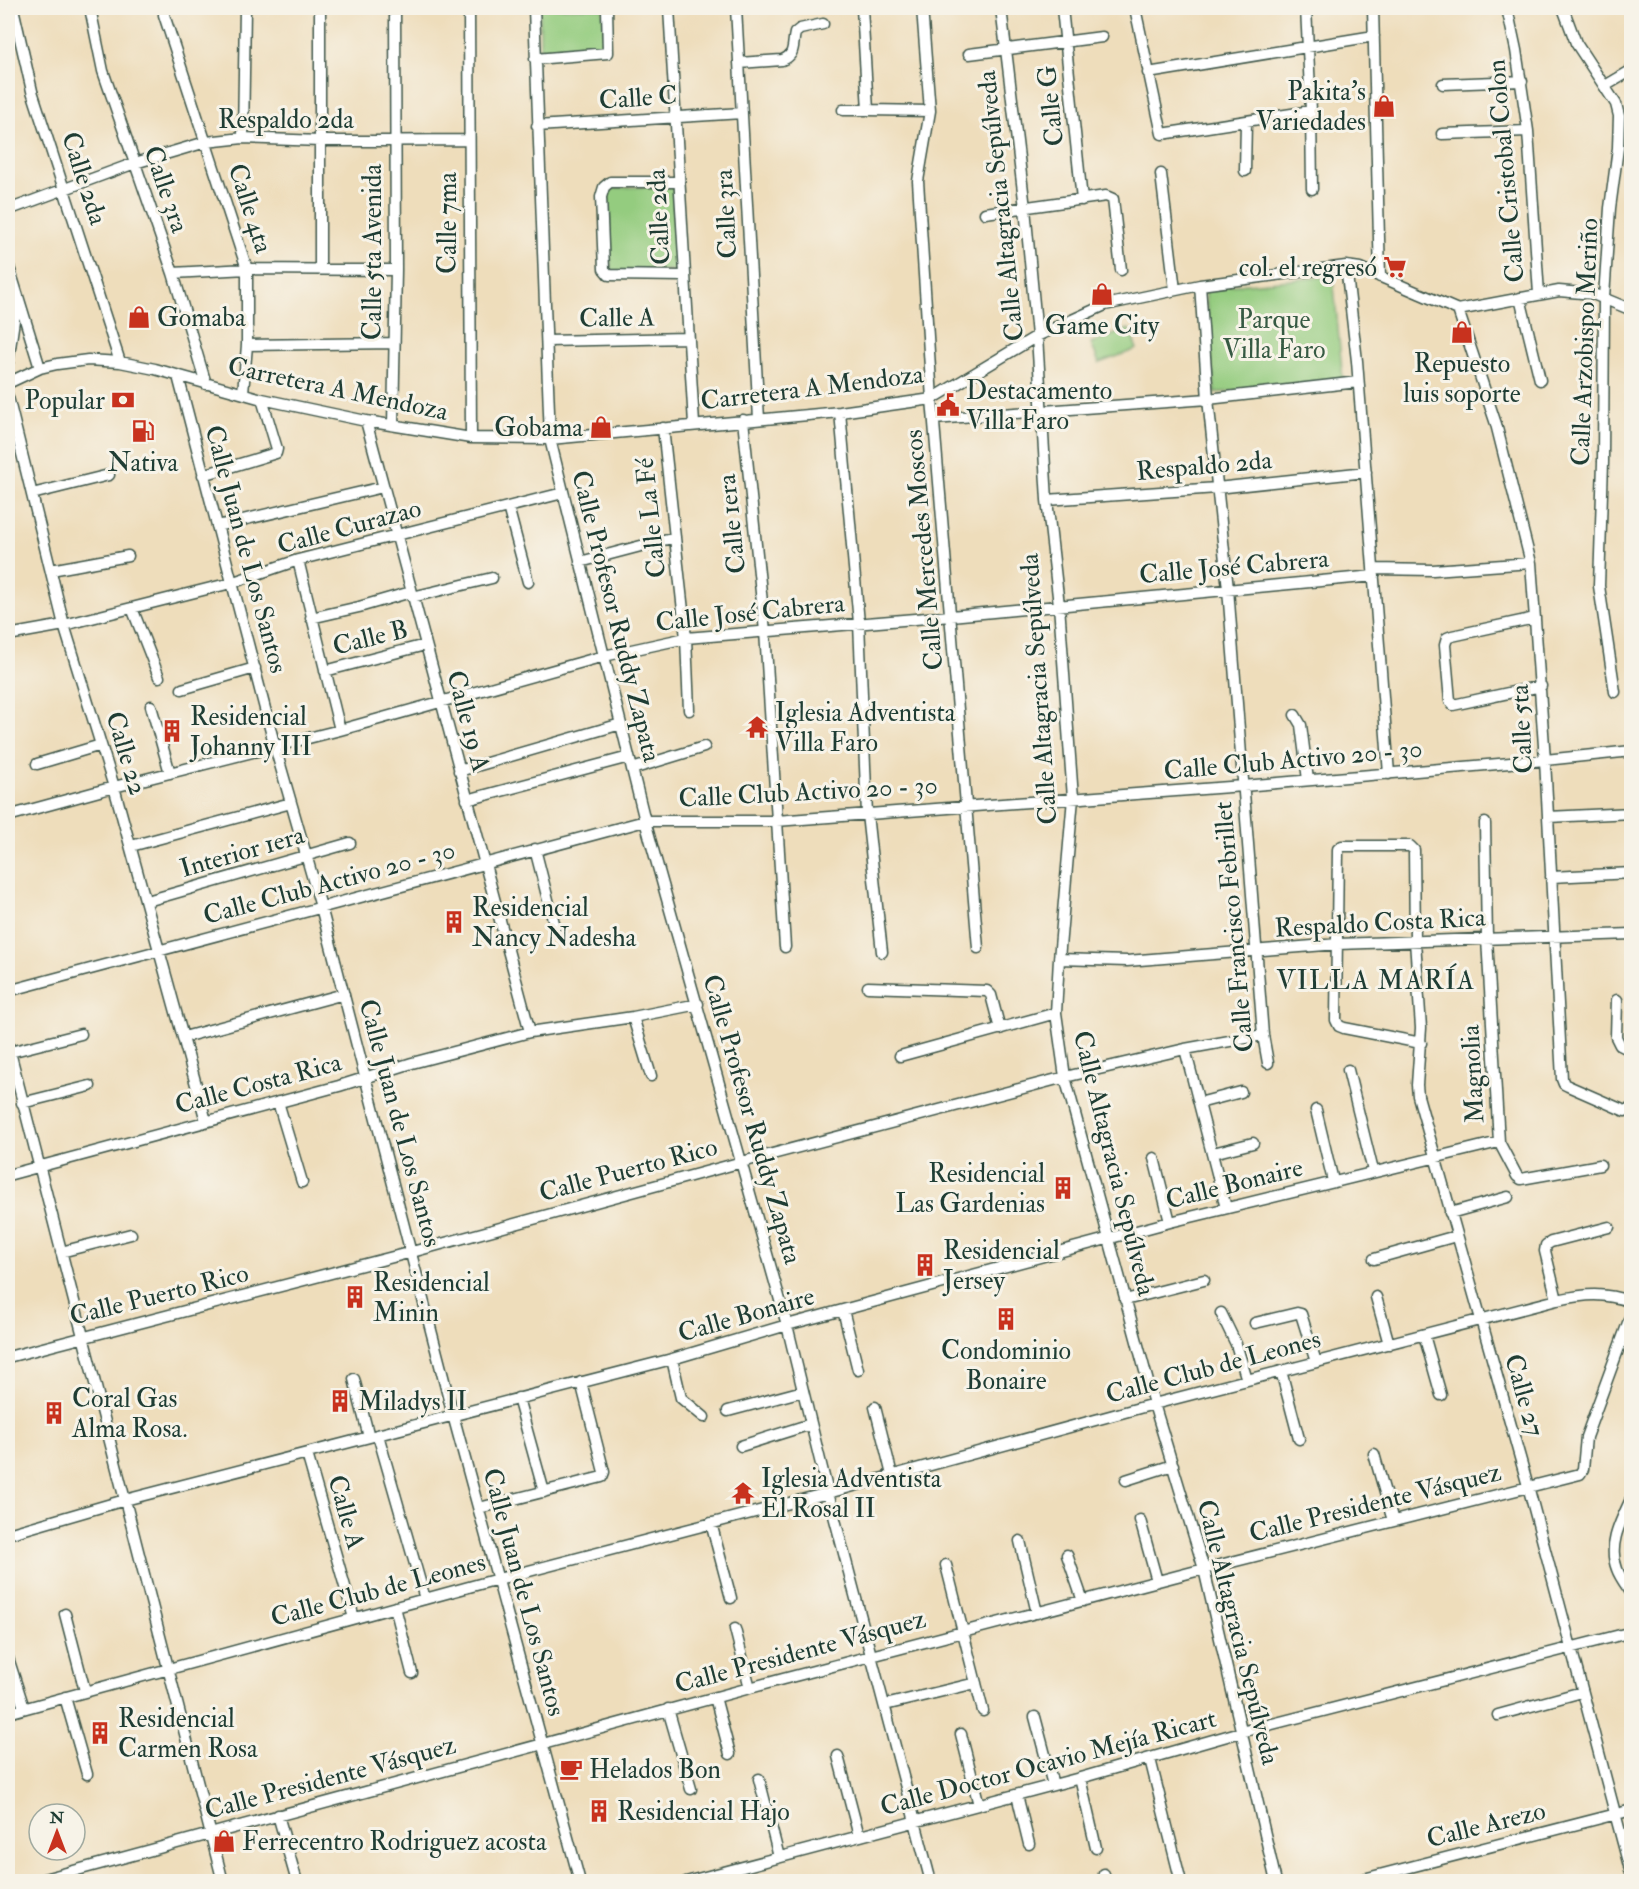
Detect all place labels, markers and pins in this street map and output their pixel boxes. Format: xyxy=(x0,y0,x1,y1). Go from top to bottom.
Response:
place label: Pakita's Variedades xyxy=(1256,76,1366,138)
shop icon: Pakita's Variedades xyxy=(1371,93,1397,119)
place label: col. el regresó xyxy=(1239,252,1377,284)
supermarket icon: col. el regresó xyxy=(1382,254,1408,280)
shop icon: Game City xyxy=(1089,281,1115,307)
place label: Gomaba xyxy=(157,302,246,334)
shop icon: Gomaba xyxy=(126,304,152,330)
place label: Game City xyxy=(1045,310,1160,342)
shop icon: Repuesto luis soporte xyxy=(1449,319,1475,345)
place label: Repuesto luis soporte xyxy=(1403,348,1521,411)
place label: Destacamento Villa Faro xyxy=(966,375,1112,437)
place label: Popular xyxy=(24,385,105,418)
bank icon: Popular xyxy=(110,387,136,413)
public building icon: Destacamento Villa Faro xyxy=(935,392,961,418)
place label: Gobama xyxy=(494,412,583,444)
shop icon: Gobama xyxy=(588,414,614,440)
fuel station icon: Nativa xyxy=(130,418,156,444)
place label: Nativa xyxy=(108,447,178,479)
place label: Iglesia Adventista Villa Faro xyxy=(775,697,956,759)
place label: Residencial Johanny III xyxy=(189,701,312,763)
temple icon: Iglesia Adventista Villa Faro xyxy=(744,714,770,740)
building icon: Residencial Johanny III xyxy=(159,718,185,744)
place label: Residencial Nancy Nadesha xyxy=(472,892,637,954)
building icon: Residencial Nancy Nadesha xyxy=(441,909,467,935)
place label: Residencial Las Gardenias xyxy=(895,1158,1045,1220)
building icon: Residencial Las Gardenias xyxy=(1050,1175,1076,1201)
place label: Residencial Jersey xyxy=(942,1235,1060,1297)
building icon: Residencial Jersey xyxy=(912,1252,938,1278)
place label: Residencial Minin xyxy=(373,1267,490,1329)
building icon: Residencial Minin xyxy=(342,1284,368,1310)
building icon: Condominio Bonaire xyxy=(993,1306,1019,1332)
place label: Condominio Bonaire xyxy=(941,1335,1071,1397)
place label: Coral Gas Alma Rosa. xyxy=(71,1383,187,1445)
place label: Miladys II xyxy=(358,1386,467,1418)
building icon: Miladys II xyxy=(327,1388,353,1414)
building icon: Coral Gas Alma Rosa. xyxy=(41,1400,67,1426)
place label: Iglesia Adventista El Rosal II xyxy=(761,1463,942,1525)
temple icon: Iglesia Adventista El Rosal II xyxy=(730,1480,756,1506)
place label: Residencial Carmen Rosa xyxy=(118,1703,258,1765)
building icon: Residencial Carmen Rosa xyxy=(87,1720,113,1746)
place label: Helados Bon xyxy=(589,1754,721,1786)
cafe icon: Helados Bon xyxy=(558,1756,584,1782)
place label: Residencial Hajo xyxy=(617,1796,790,1828)
building icon: Residencial Hajo xyxy=(586,1798,612,1824)
place label: Ferrecentro Rodriguez acosta xyxy=(242,1826,547,1858)
shop icon: Ferrecentro Rodriguez acosta xyxy=(211,1828,237,1854)

